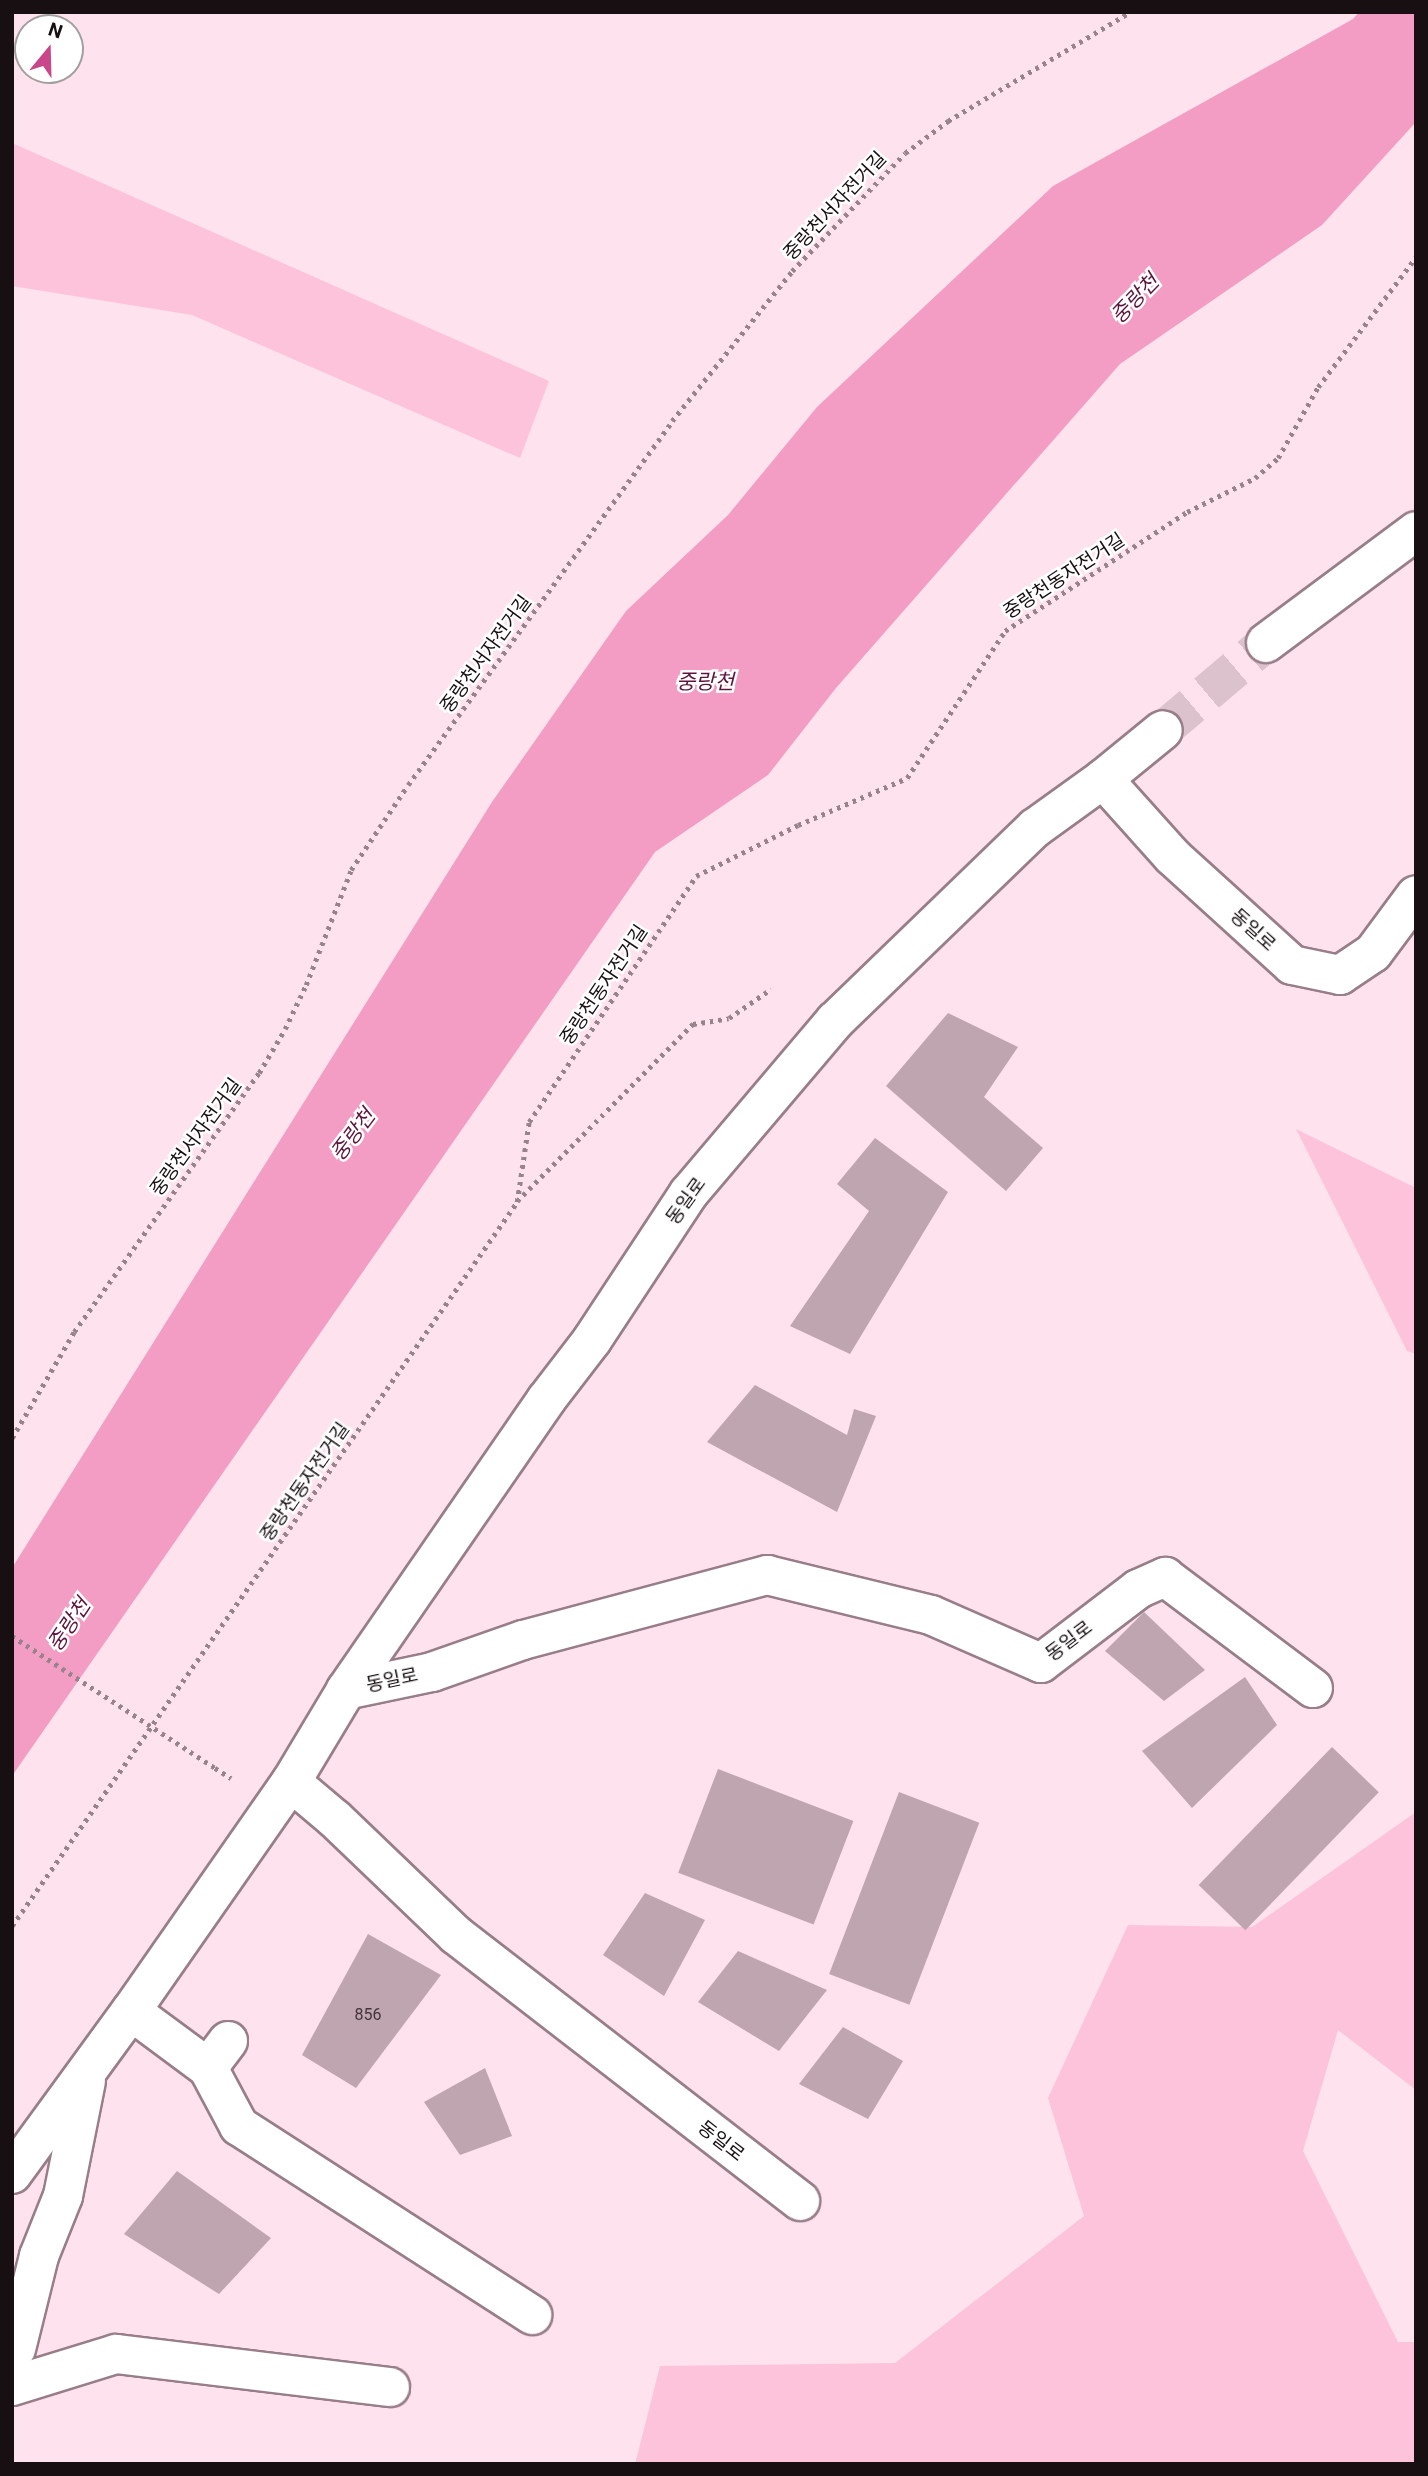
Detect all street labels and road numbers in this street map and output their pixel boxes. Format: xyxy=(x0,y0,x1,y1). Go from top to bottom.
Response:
street label: 중랑천서자전거길 xyxy=(779,147,891,265)
street label: 중랑천동자전거길 xyxy=(999,528,1129,624)
street label: 중랑천서자전거길 xyxy=(436,591,536,717)
street label: 동일로 xyxy=(1226,904,1280,956)
street label: 중랑천동자전거길 xyxy=(555,921,653,1049)
street label: 중랑천서자전거길 xyxy=(146,1074,246,1200)
street label: 동일로 xyxy=(661,1173,711,1229)
street label: 중랑천동자전거길 xyxy=(256,1418,354,1546)
street label: 동일로 xyxy=(1041,1616,1097,1666)
street label: 동일로 xyxy=(364,1663,420,1697)
street label: 동일로 xyxy=(693,2116,749,2166)

